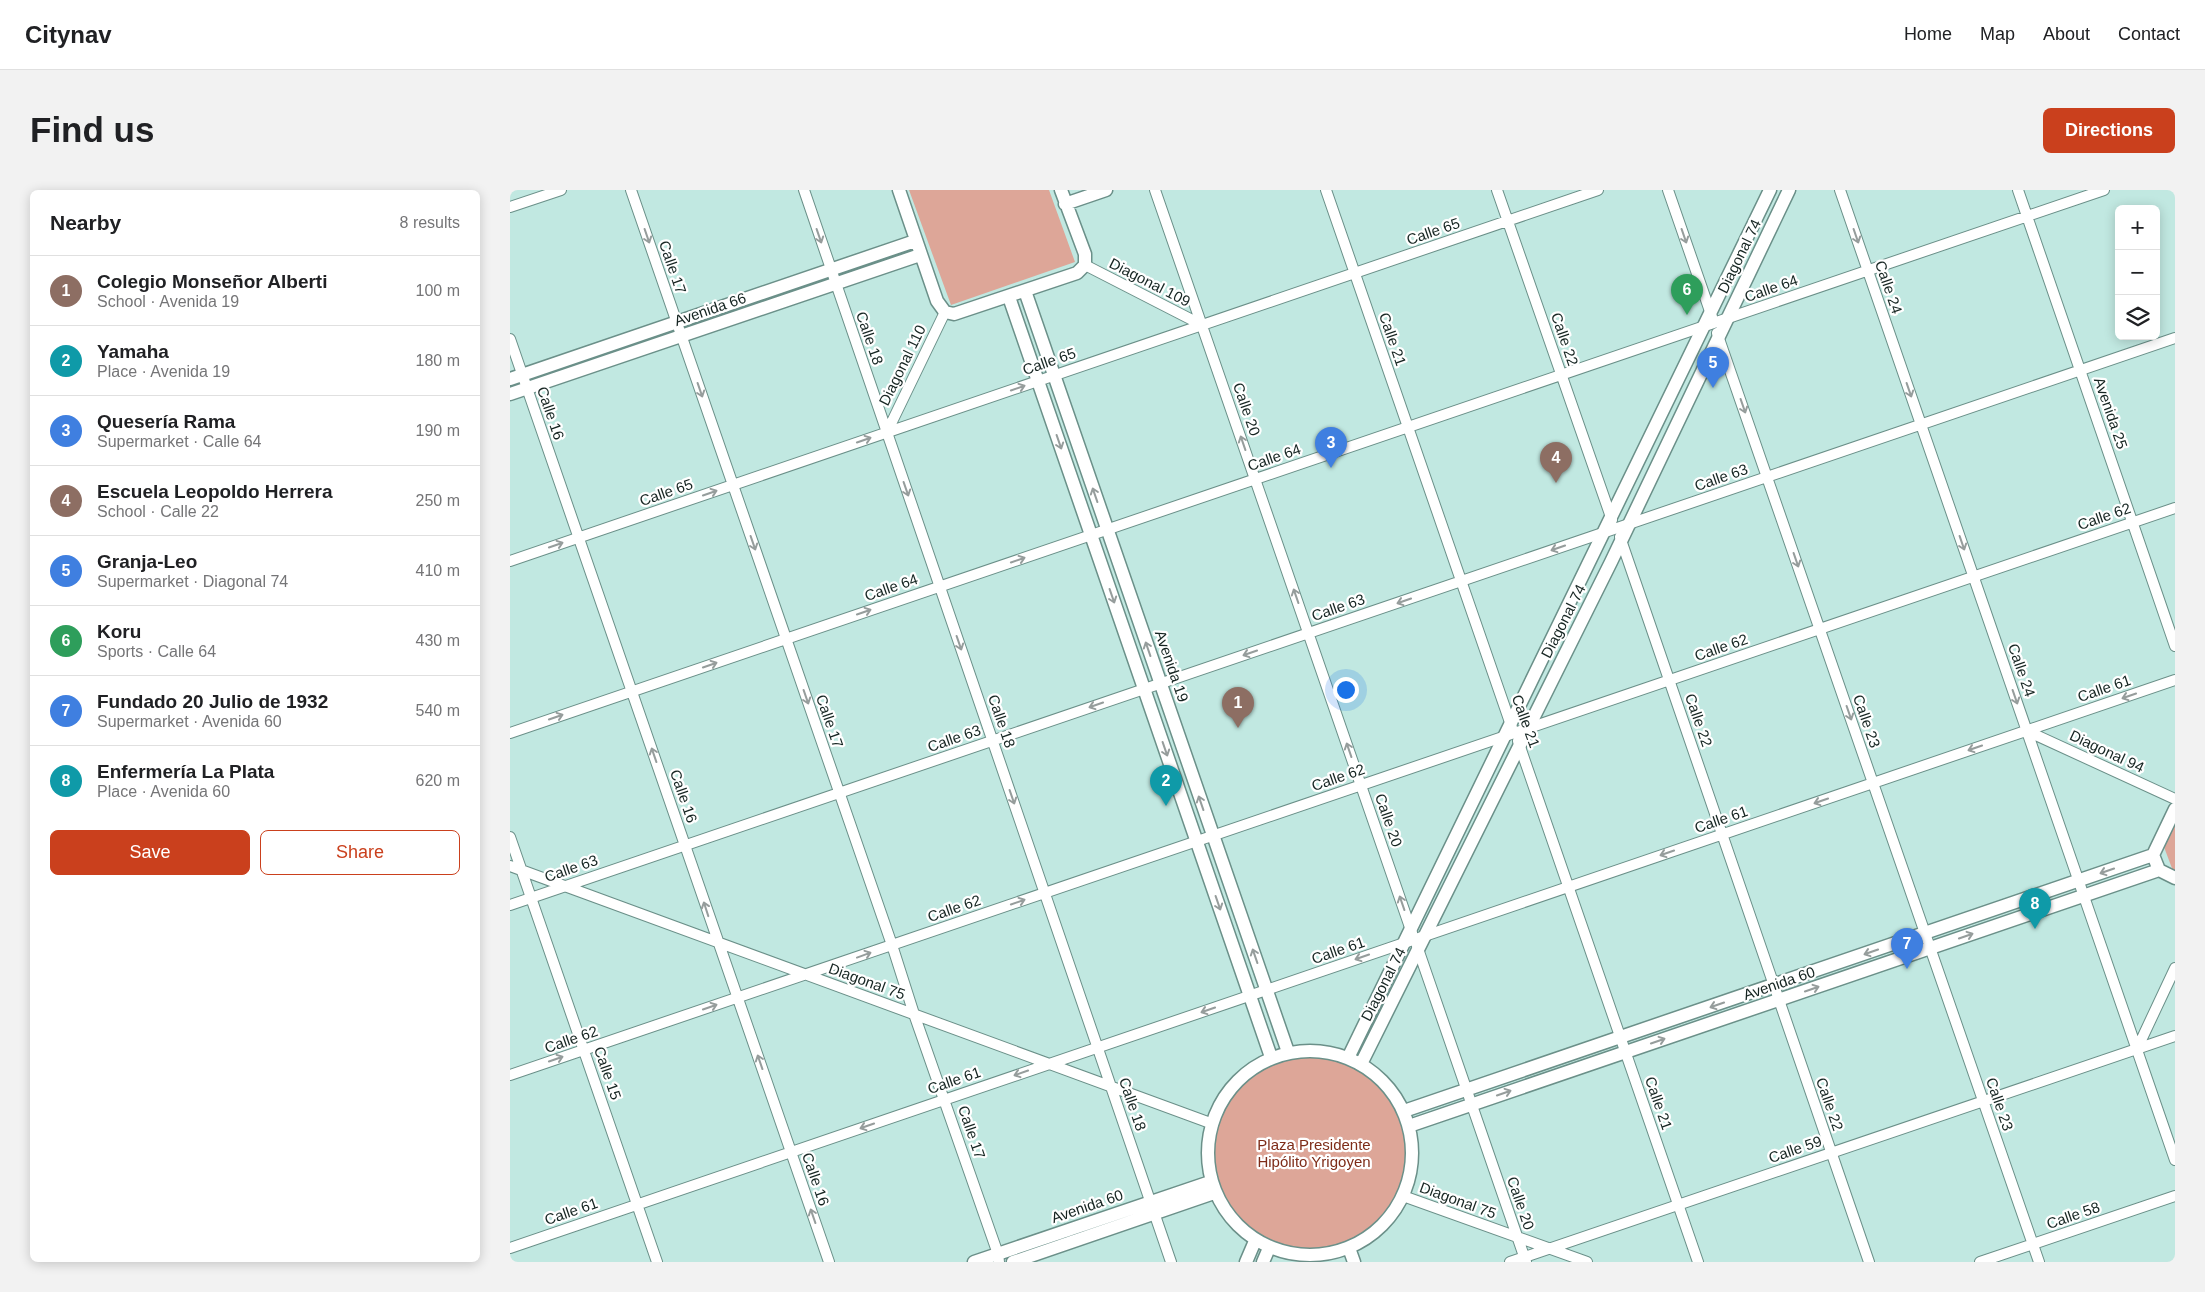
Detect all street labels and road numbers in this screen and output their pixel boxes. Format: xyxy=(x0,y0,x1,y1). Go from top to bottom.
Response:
street label: Calle 65 xyxy=(1404,214,1462,248)
street label: Diagonal 74 xyxy=(1714,216,1764,296)
street label: Calle 17 xyxy=(656,238,690,296)
street label: Diagonal 109 xyxy=(1107,254,1193,310)
street label: Calle 24 xyxy=(1872,258,1906,316)
street label: Calle 64 xyxy=(1742,271,1800,305)
street label: Avenida 66 xyxy=(672,289,748,329)
street label: Calle 18 xyxy=(853,309,887,367)
street label: Calle 21 xyxy=(1376,310,1410,368)
street label: Calle 22 xyxy=(1548,310,1582,368)
street label: Diagonal 110 xyxy=(875,322,929,408)
street label: Calle 65 xyxy=(1020,344,1078,378)
street label: Avenida 25 xyxy=(2091,375,2131,451)
street label: Calle 20 xyxy=(1230,380,1264,438)
street label: Calle 16 xyxy=(534,384,568,442)
street label: Calle 64 xyxy=(1245,440,1303,474)
street label: Calle 63 xyxy=(1692,460,1750,494)
street label: Calle 65 xyxy=(637,475,695,509)
street label: Calle 62 xyxy=(2075,499,2133,533)
street label: Calle 64 xyxy=(862,570,920,604)
street label: Diagonal 74 xyxy=(1537,581,1589,661)
street label: Calle 63 xyxy=(1309,590,1367,624)
street label: Avenida 19 xyxy=(1152,628,1192,704)
street label: Calle 62 xyxy=(1692,630,1750,664)
street label: Calle 24 xyxy=(2005,641,2039,699)
street label: Calle 61 xyxy=(2075,671,2133,705)
street label: Calle 22 xyxy=(1682,691,1716,749)
street label: Calle 17 xyxy=(813,692,847,750)
street label: Calle 18 xyxy=(985,692,1019,750)
street label: Calle 21 xyxy=(1509,692,1543,750)
street label: Calle 23 xyxy=(1850,692,1884,750)
street label: Calle 63 xyxy=(925,721,983,755)
street label: Diagonal 94 xyxy=(2067,726,2147,776)
street label: Calle 62 xyxy=(1309,760,1367,794)
street label: Calle 16 xyxy=(667,767,701,825)
street label: Calle 20 xyxy=(1372,791,1406,849)
street label: Calle 61 xyxy=(1692,802,1750,836)
street label: Calle 63 xyxy=(542,851,600,885)
street label: Calle 62 xyxy=(925,891,983,925)
street label: Calle 61 xyxy=(1309,933,1367,967)
street label: Diagonal 74 xyxy=(1357,944,1409,1024)
street label: Diagonal 75 xyxy=(826,959,908,1003)
street label: Avenida 60 xyxy=(1741,963,1817,1003)
street label: Calle 62 xyxy=(542,1022,600,1056)
street label: Calle 15 xyxy=(591,1044,625,1102)
street label: Calle 61 xyxy=(925,1063,983,1097)
street label: Calle 21 xyxy=(1642,1074,1676,1132)
street label: Calle 18 xyxy=(1116,1075,1150,1133)
street label: Calle 22 xyxy=(1813,1075,1847,1133)
street label: Calle 23 xyxy=(1983,1075,2017,1133)
street label: Calle 17 xyxy=(955,1103,989,1161)
street label: Calle 59 xyxy=(1766,1132,1824,1166)
street label: Calle 16 xyxy=(799,1150,833,1208)
street label: Calle 20 xyxy=(1504,1174,1538,1232)
street label: Diagonal 75 xyxy=(1417,1178,1499,1222)
street label: Avenida 60 xyxy=(1049,1186,1125,1226)
street label: Calle 61 xyxy=(542,1194,600,1228)
street label: Calle 58 xyxy=(2044,1198,2102,1232)

